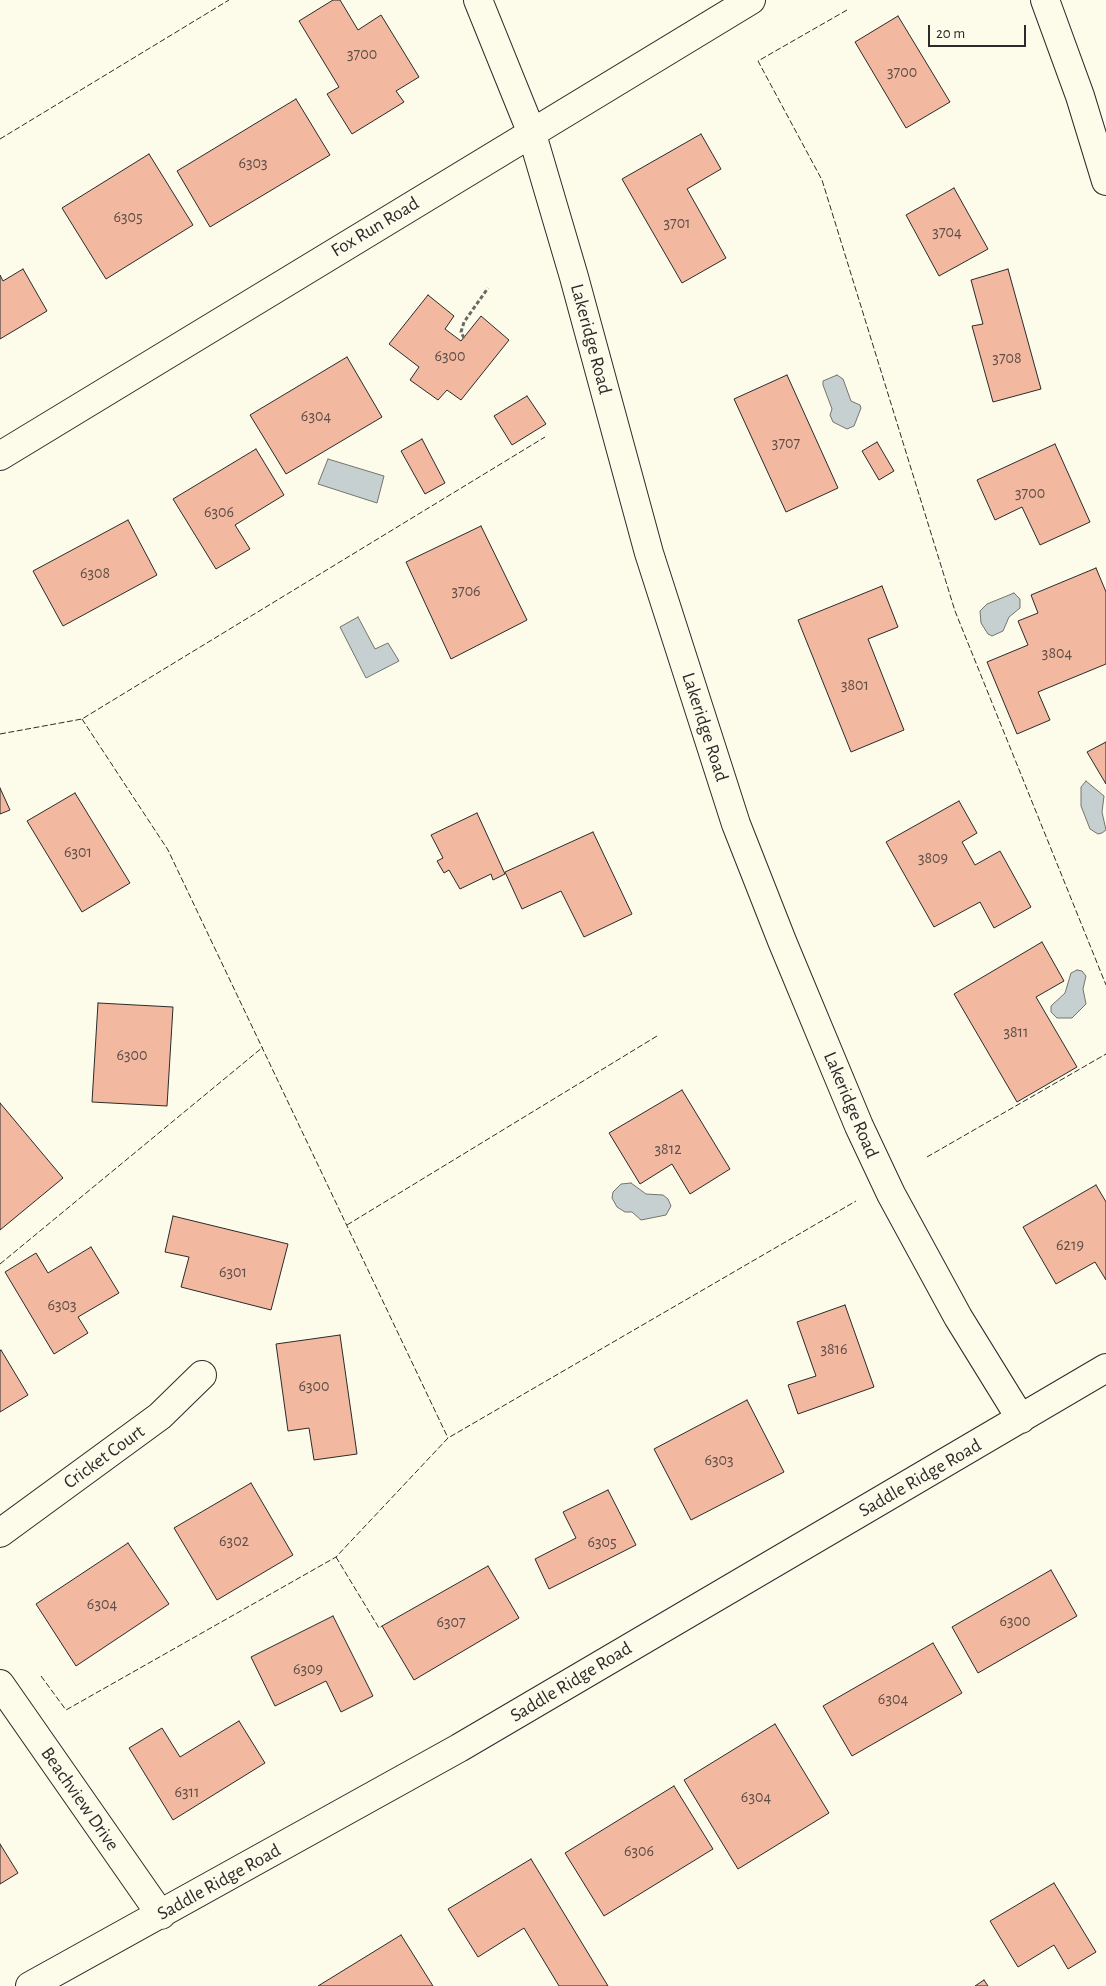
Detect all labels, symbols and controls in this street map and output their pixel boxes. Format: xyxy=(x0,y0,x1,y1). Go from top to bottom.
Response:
scale bar xyxy=(931,15,1028,47)
text: 20 m xyxy=(936,26,965,41)
house number: 3700 xyxy=(347,44,377,64)
house number: 3700 xyxy=(887,62,917,82)
house number: 6303 xyxy=(238,153,268,173)
street label: Fox Run Road xyxy=(327,192,423,262)
house number: 6305 xyxy=(113,207,143,227)
house number: 3701 xyxy=(663,213,691,233)
house number: 3704 xyxy=(932,222,962,242)
street label: Lakeridge Road xyxy=(565,281,617,397)
house number: 6300 xyxy=(434,346,466,366)
house number: 3708 xyxy=(992,348,1022,368)
house number: 6304 xyxy=(301,406,331,426)
house number: 3707 xyxy=(772,433,800,453)
house number: 3700 xyxy=(1015,483,1045,503)
house number: 6306 xyxy=(204,502,234,522)
house number: 6308 xyxy=(80,563,110,583)
house number: 3706 xyxy=(451,581,481,601)
house number: 3804 xyxy=(1042,643,1072,663)
street label: Lakeridge Road xyxy=(677,670,733,784)
house number: 3801 xyxy=(841,675,869,695)
house number: 6301 xyxy=(64,842,92,862)
house number: 3809 xyxy=(918,848,948,868)
house number: 3811 xyxy=(1003,1022,1029,1042)
house number: 6300 xyxy=(116,1045,148,1065)
street label: Lakeridge Road xyxy=(818,1048,884,1162)
house number: 3812 xyxy=(655,1139,681,1159)
house number: 6219 xyxy=(1056,1235,1084,1255)
house number: 6301 xyxy=(219,1262,247,1282)
house number: 6303 xyxy=(47,1295,77,1315)
house number: 3816 xyxy=(820,1339,848,1359)
house number: 6300 xyxy=(298,1376,330,1396)
street label: Cricket Court xyxy=(59,1420,149,1494)
street label: Saddle Ridge Road xyxy=(855,1434,985,1522)
house number: 6303 xyxy=(704,1450,734,1470)
house number: 6302 xyxy=(219,1531,249,1551)
house number: 6305 xyxy=(587,1532,617,1552)
house number: 6304 xyxy=(87,1594,117,1614)
house number: 6300 xyxy=(999,1611,1031,1631)
house number: 6307 xyxy=(436,1612,466,1632)
street label: Saddle Ridge Road xyxy=(506,1637,636,1727)
house number: 6309 xyxy=(293,1659,323,1679)
house number: 6304 xyxy=(878,1689,908,1709)
street label: Beachview Drive xyxy=(36,1743,124,1855)
house number: 6311 xyxy=(174,1782,200,1802)
house number: 6304 xyxy=(741,1787,771,1807)
street label: Saddle Ridge Road xyxy=(153,1839,285,1925)
house number: 6306 xyxy=(624,1841,654,1861)

